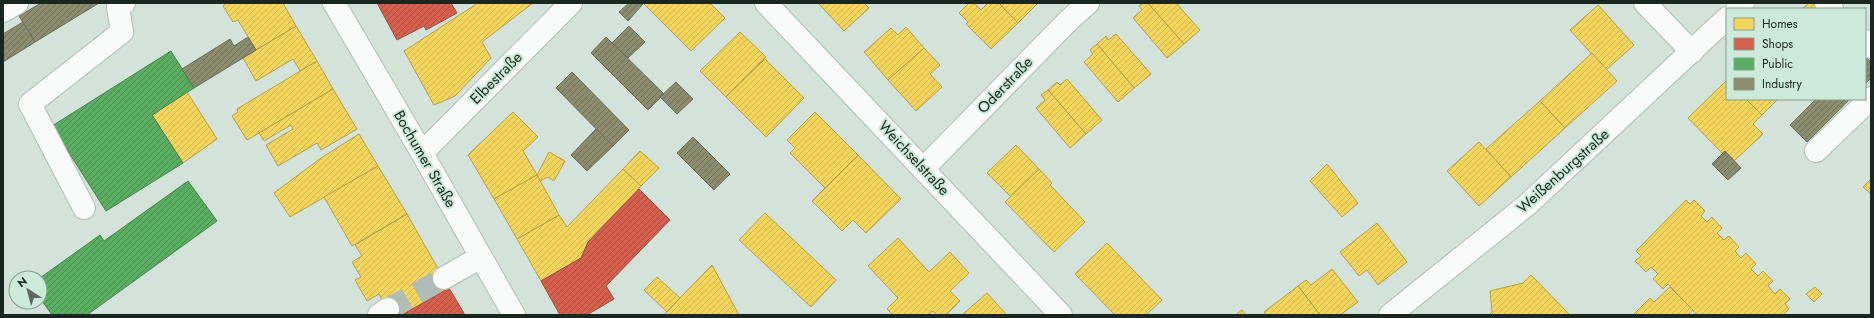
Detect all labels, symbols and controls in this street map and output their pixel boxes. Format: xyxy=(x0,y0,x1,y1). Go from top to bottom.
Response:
legend xyxy=(1726,8,1866,100)
text: Homes xyxy=(1762,15,1798,33)
text: Shops xyxy=(1762,35,1793,53)
street label: Elbestraße xyxy=(465,47,527,109)
street label: Oderstraße xyxy=(972,51,1038,118)
text: Public xyxy=(1762,55,1793,73)
text: Industry xyxy=(1762,75,1803,93)
street label: Bochumer Straße xyxy=(388,106,462,212)
street label: Weichselstraße xyxy=(873,115,955,201)
street label: Weißenburgstraße xyxy=(1512,123,1614,218)
north arrow xyxy=(8,270,48,310)
text: N xyxy=(14,273,30,291)

